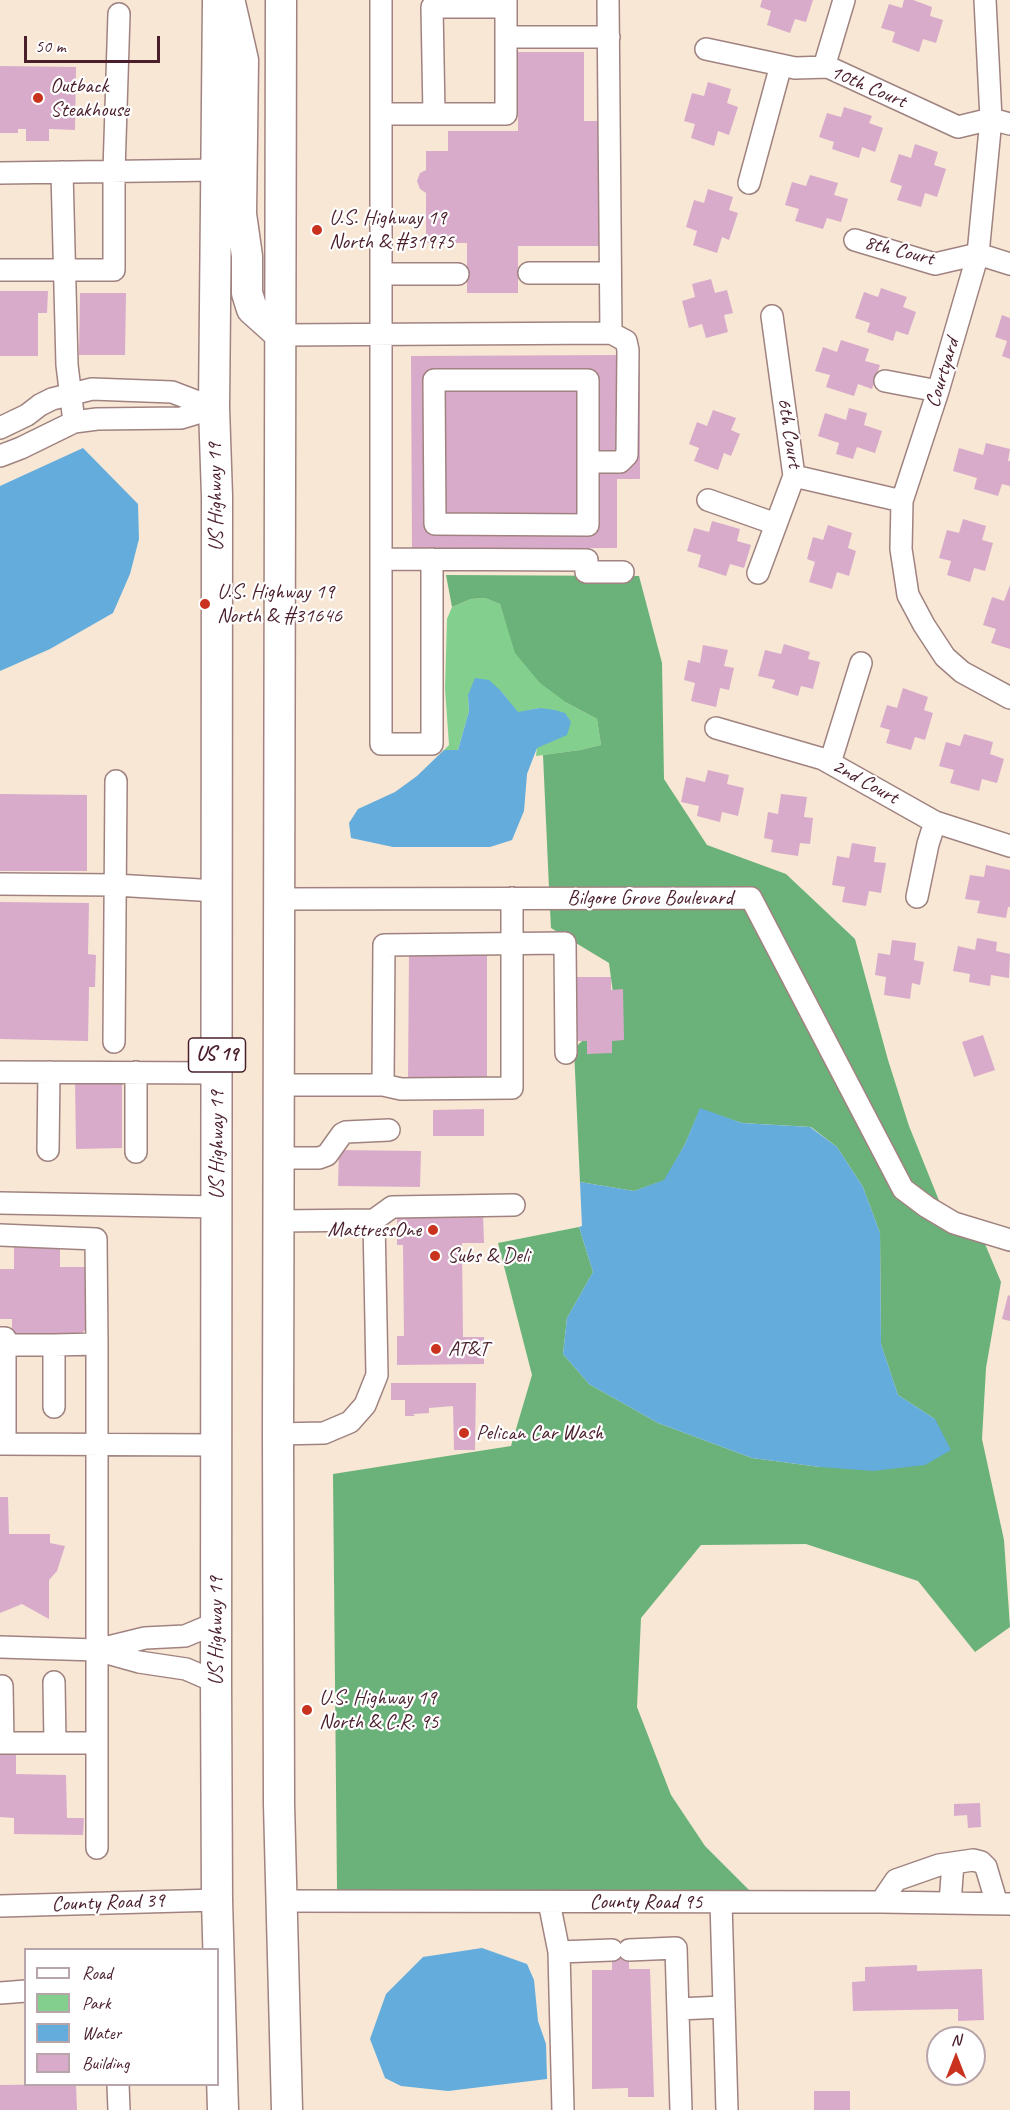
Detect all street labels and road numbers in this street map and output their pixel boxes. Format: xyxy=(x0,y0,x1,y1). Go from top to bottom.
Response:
street label: 10th Court xyxy=(826,60,910,114)
street label: 8th Court xyxy=(862,230,936,272)
street label: Courtyard xyxy=(921,335,965,411)
street label: 6th Court xyxy=(771,396,807,470)
street label: US Highway 19 xyxy=(202,442,230,552)
street label: 2nd Court xyxy=(827,754,903,810)
street label: Bilgore Grove Boulevard xyxy=(567,885,733,911)
road number: US 19 xyxy=(188,1038,246,1072)
street label: US Highway 19 xyxy=(204,1091,230,1199)
street label: US Highway 19 xyxy=(203,1577,229,1685)
street label: County Road 39 xyxy=(51,1888,165,1918)
street label: County Road 95 xyxy=(590,1889,702,1915)

